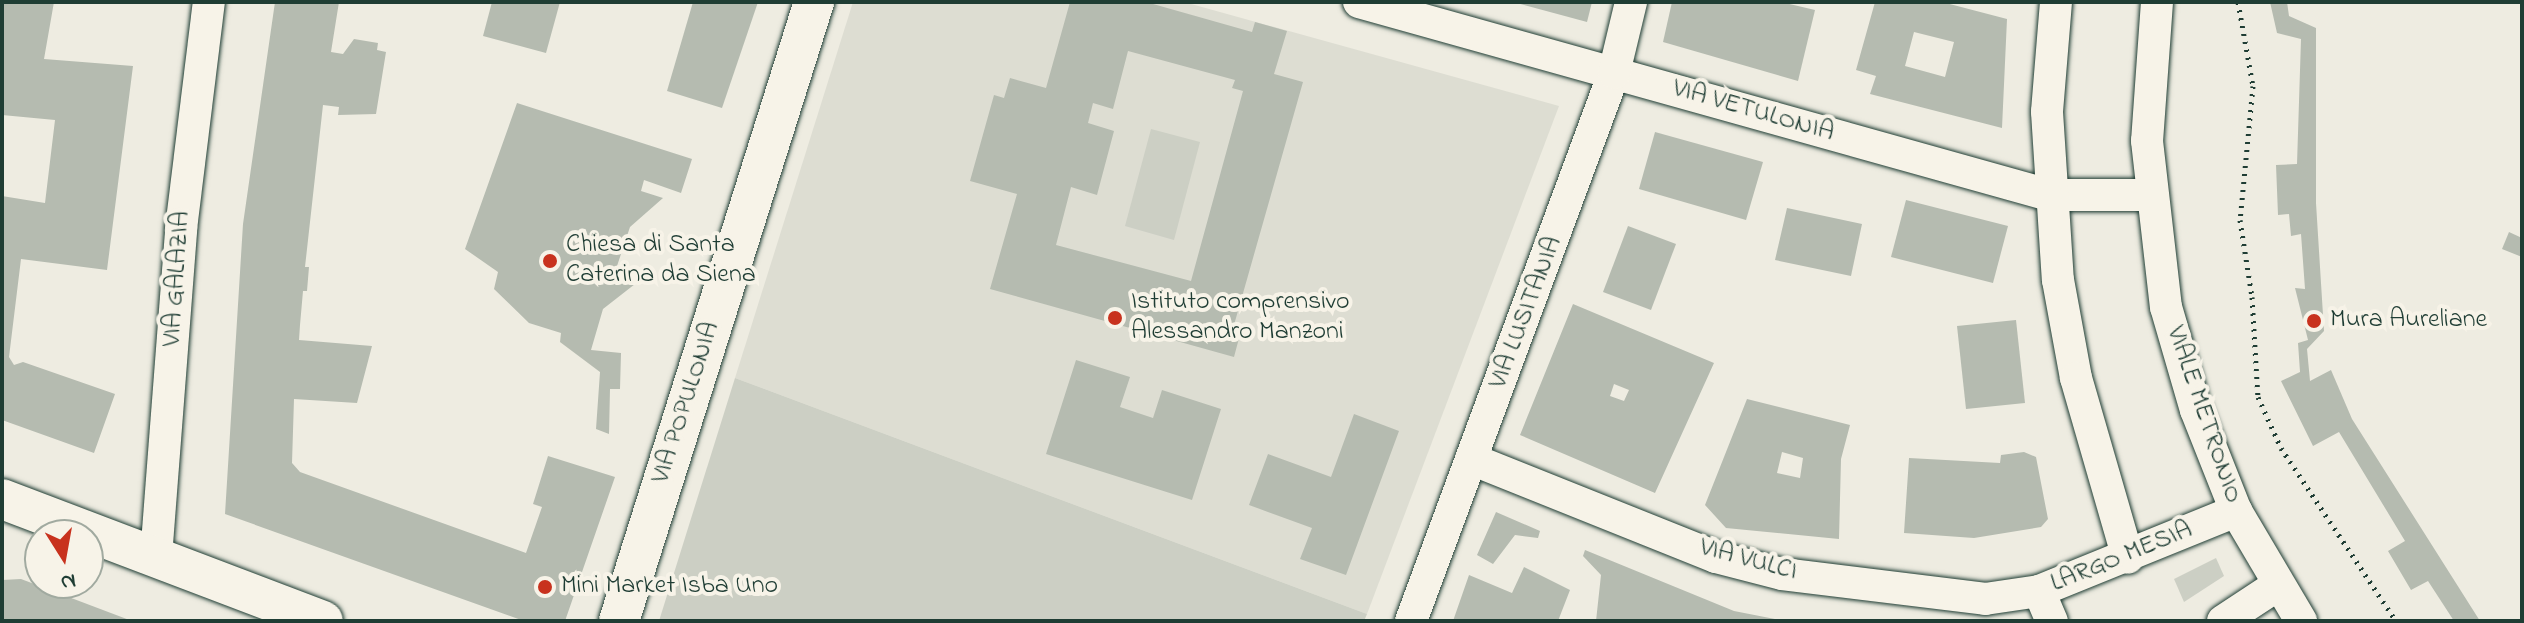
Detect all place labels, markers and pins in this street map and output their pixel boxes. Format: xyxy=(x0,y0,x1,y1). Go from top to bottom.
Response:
place label: Chiesa di Santa Caterina da Siena xyxy=(566,230,756,292)
marker: Chiesa di Santa Caterina da Siena xyxy=(541,252,559,270)
place label: Istituto comprensivo Alessandro Manzoni xyxy=(1131,287,1349,348)
place label: Mura Aureliane xyxy=(2330,305,2487,337)
marker: Istituto comprensivo Alessandro Manzoni xyxy=(1106,309,1124,327)
marker: Mura Aureliane xyxy=(2305,312,2323,330)
place label: Mini Market Isba Uno xyxy=(561,571,778,603)
marker: Mini Market Isba Uno xyxy=(536,578,554,596)

